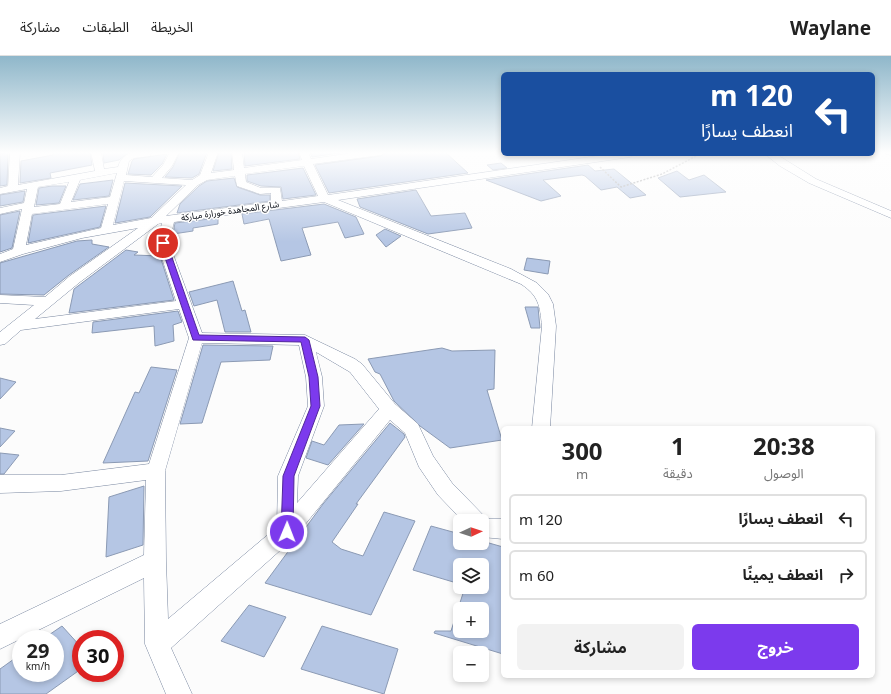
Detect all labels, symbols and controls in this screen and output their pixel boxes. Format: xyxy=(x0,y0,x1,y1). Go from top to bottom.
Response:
text: Waylane xyxy=(790,15,871,41)
text: مشاركة xyxy=(20,17,60,36)
text: الطبقات xyxy=(82,17,129,36)
text: الخريطة xyxy=(151,17,193,36)
text: 120 m xyxy=(710,76,793,114)
icon: left xyxy=(807,88,859,140)
text: انعطف يسارًا xyxy=(701,118,793,142)
street label: شارع المجاهدة خورارة مباركة xyxy=(180,197,280,225)
pin xyxy=(146,226,180,260)
icon: arrive xyxy=(152,232,174,254)
text: 1 xyxy=(671,429,685,462)
text: 20:38 xyxy=(753,429,815,462)
text: 300 xyxy=(561,434,603,467)
text: دقيقة xyxy=(663,464,693,482)
text: الوصول xyxy=(764,464,804,482)
text: m xyxy=(576,465,588,483)
text: انعطف يسارًا xyxy=(739,508,823,528)
icon: left xyxy=(835,508,857,530)
text: 120 m xyxy=(519,509,563,529)
position arrow xyxy=(266,511,308,553)
north arrow xyxy=(453,514,489,550)
map controls xyxy=(453,514,489,682)
button: layers xyxy=(453,558,489,594)
text: انعطف يمينًا xyxy=(742,564,823,584)
icon: right xyxy=(835,564,857,586)
text: 60 m xyxy=(519,565,554,585)
button: + xyxy=(453,602,489,638)
button: مشاركة xyxy=(517,624,684,670)
button: خروج xyxy=(692,624,859,670)
speed limit sign: 30 xyxy=(72,630,124,682)
text: 29 xyxy=(27,637,49,664)
button: − xyxy=(453,646,489,682)
text: km/h xyxy=(26,659,50,673)

